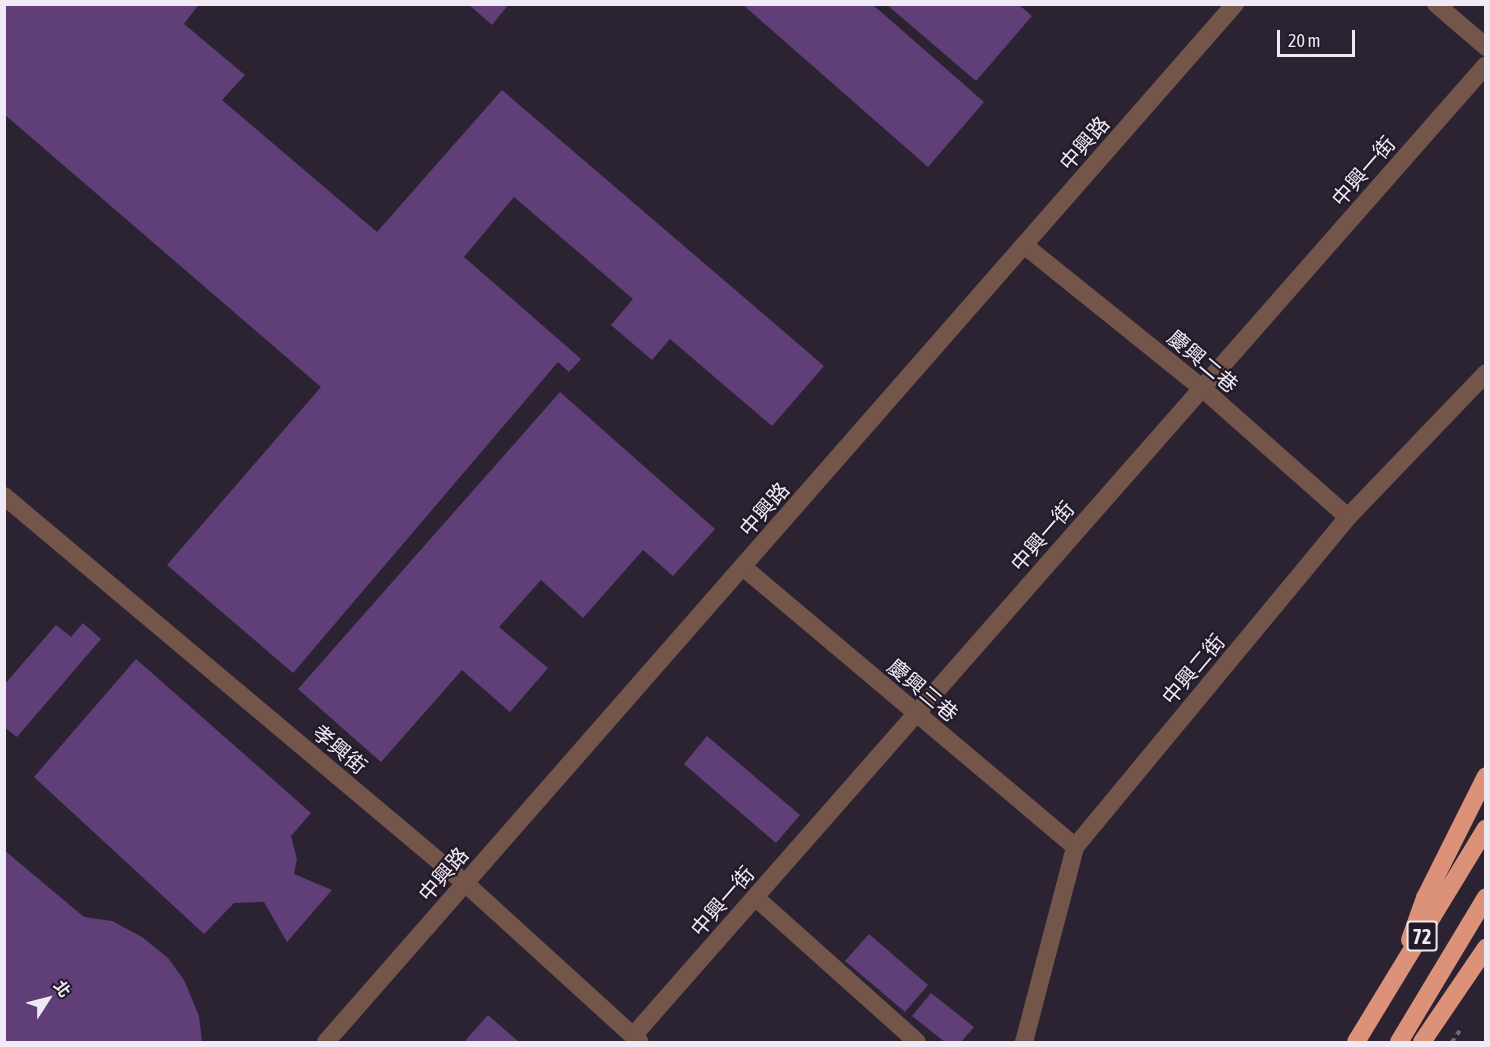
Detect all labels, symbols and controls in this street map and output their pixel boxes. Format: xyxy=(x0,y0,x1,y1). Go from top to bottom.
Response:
scale bar xyxy=(1280,18,1358,56)
text: 20 m xyxy=(1288,30,1320,51)
street label: 中興路 xyxy=(1054,111,1114,175)
street label: 中興一街 xyxy=(1326,131,1400,211)
street label: 慶興二巷 xyxy=(1163,324,1243,398)
street label: 中興路 xyxy=(734,477,794,541)
street label: 中興一街 xyxy=(1005,496,1079,576)
street label: 中興二街 xyxy=(1156,629,1230,709)
street label: 慶興三巷 xyxy=(883,653,963,727)
street label: 孝興街 xyxy=(308,719,372,779)
street label: 中興路 xyxy=(413,842,473,906)
street label: 中興一街 xyxy=(685,861,759,941)
road number: 72 xyxy=(1406,919,1438,953)
north arrow xyxy=(18,969,78,1029)
text: 北 xyxy=(51,977,75,1000)

